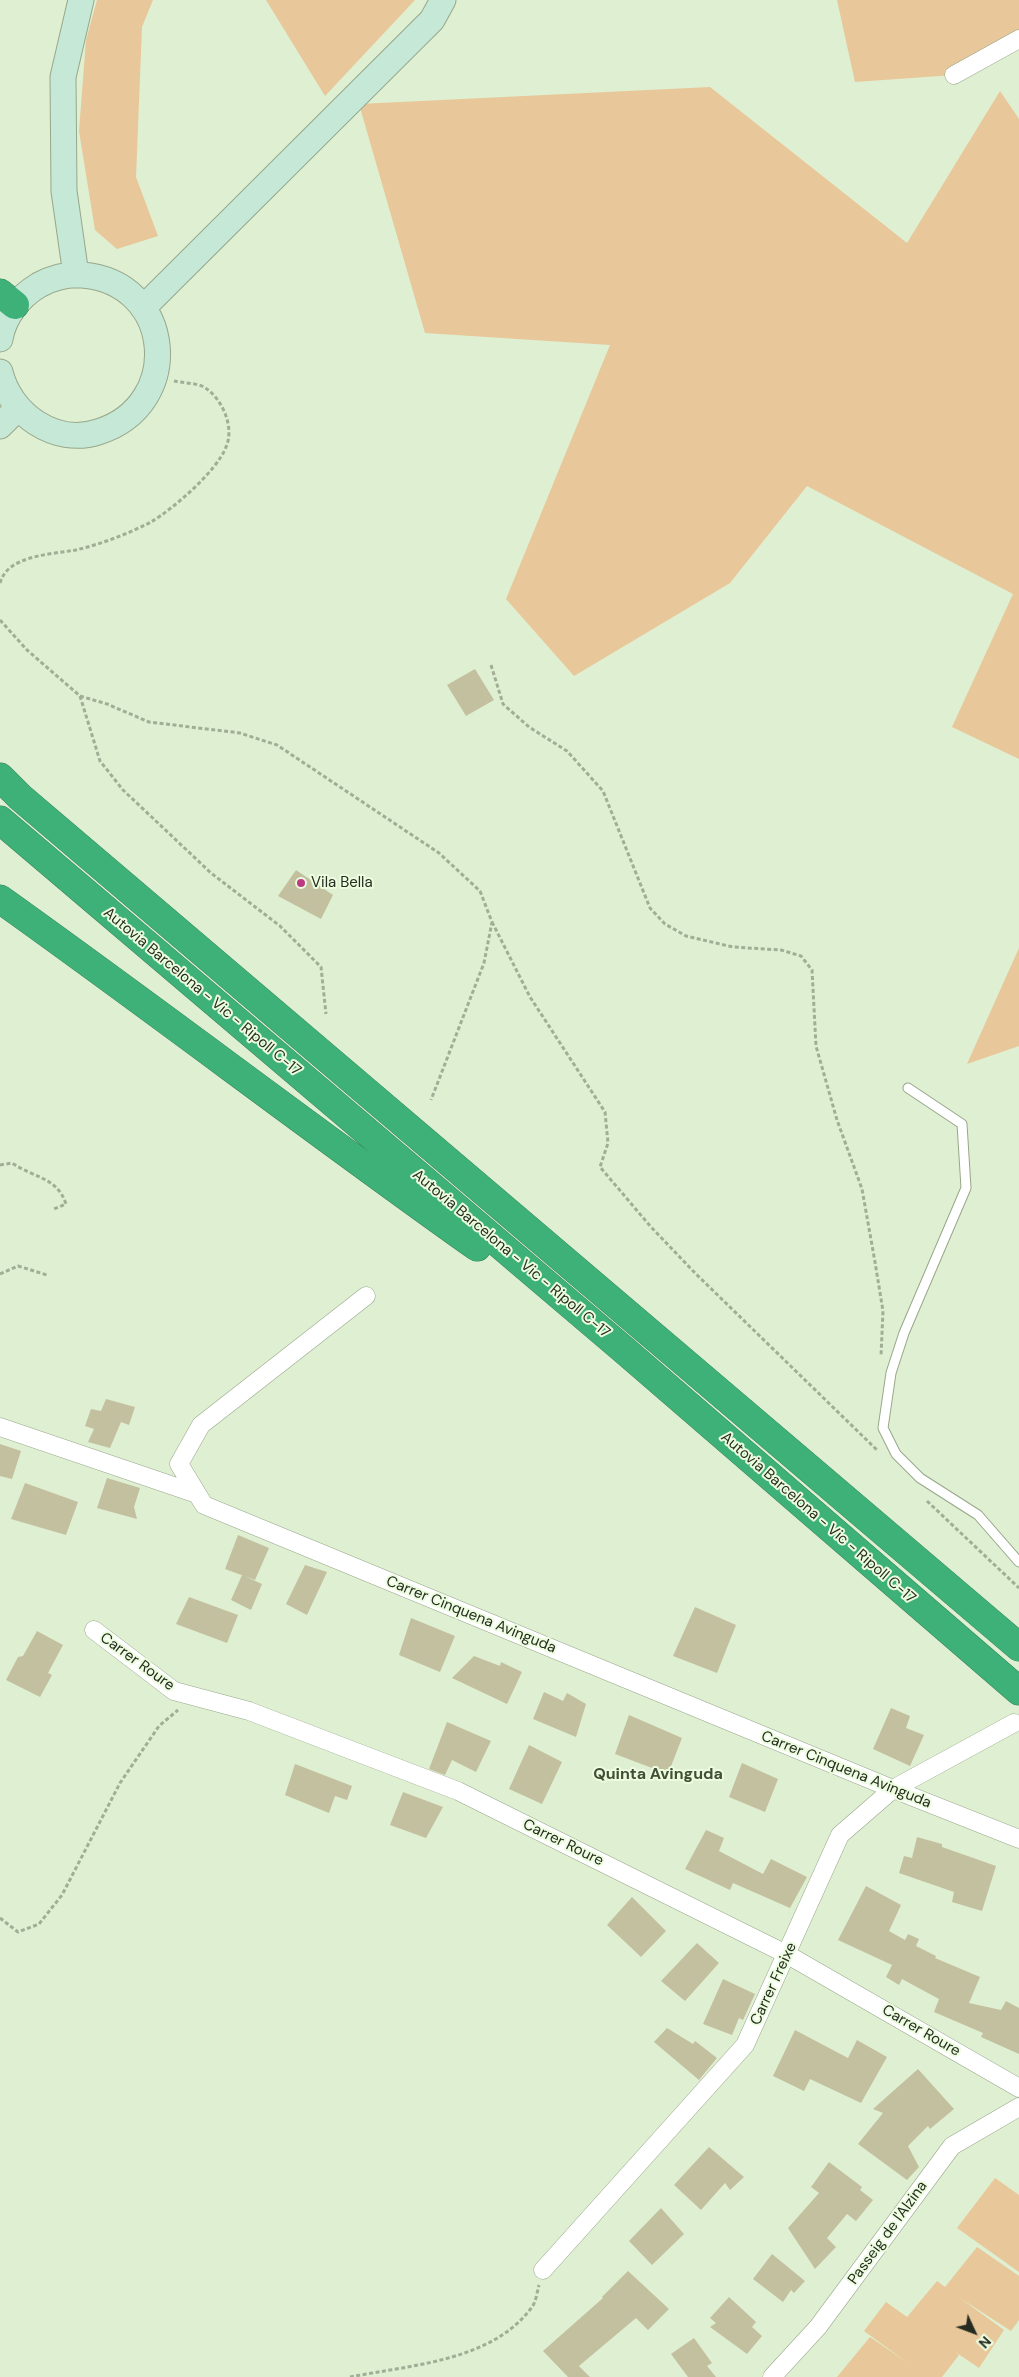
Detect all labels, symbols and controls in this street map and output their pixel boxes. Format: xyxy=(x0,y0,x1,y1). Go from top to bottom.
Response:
place label: Vila Bella xyxy=(311,874,373,892)
marker: Vila Bella xyxy=(295,877,307,889)
street label: Autovia Barcelona - Vic - Ripoll C-17 xyxy=(100,904,304,1080)
street label: Autovia Barcelona - Vic - Ripoll C-17 xyxy=(409,1166,613,1342)
street label: Autovia Barcelona - Vic - Ripoll C-17 xyxy=(717,1428,919,1608)
street label: Carrer Cinquena Avinguda xyxy=(383,1573,559,1657)
street label: Carrer Roure xyxy=(96,1629,178,1695)
street label: Carrer Cinquena Avinguda xyxy=(758,1728,934,1812)
district label: Quinta Avinguda xyxy=(593,1765,723,1785)
street label: Carrer Roure xyxy=(520,1816,606,1870)
street label: Carrer Freixe xyxy=(747,1940,801,2028)
street label: Carrer Roure xyxy=(879,2001,963,2061)
street label: Passeig de l'Alzina xyxy=(844,2178,932,2288)
north arrow xyxy=(949,2307,999,2357)
text: N xyxy=(975,2332,995,2352)

